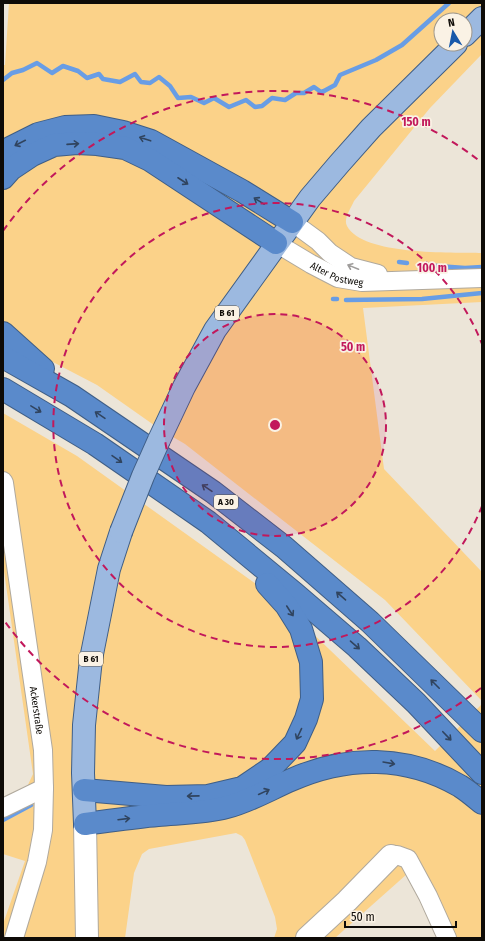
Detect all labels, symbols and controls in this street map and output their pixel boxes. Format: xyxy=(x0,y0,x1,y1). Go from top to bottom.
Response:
north arrow xyxy=(433,12,473,52)
text: N xyxy=(447,16,456,30)
text: 150 m xyxy=(401,115,431,129)
one-way arrow xyxy=(138,135,151,142)
one-way arrow xyxy=(14,140,26,147)
one-way arrow xyxy=(66,140,79,147)
one-way arrow xyxy=(177,178,189,186)
one-way arrow xyxy=(253,197,265,205)
street label: Alter Postweg xyxy=(308,260,364,289)
text: 100 m xyxy=(417,261,447,275)
one-way arrow xyxy=(347,262,359,270)
road number: B 61 xyxy=(215,306,239,320)
text: 50 m xyxy=(341,340,365,354)
one-way arrow xyxy=(30,406,42,414)
one-way arrow xyxy=(95,411,106,419)
centre of rings xyxy=(268,418,282,432)
one-way arrow xyxy=(111,455,122,463)
one-way arrow xyxy=(202,484,213,492)
road number: A 30 xyxy=(214,495,238,509)
one-way arrow xyxy=(336,592,346,601)
one-way arrow xyxy=(286,606,294,617)
one-way arrow xyxy=(349,640,359,649)
road number: B 61 xyxy=(79,652,103,666)
one-way arrow xyxy=(430,679,440,689)
street label: Ackerstraße xyxy=(27,686,46,735)
one-way arrow xyxy=(295,728,302,740)
one-way arrow xyxy=(443,731,452,741)
one-way arrow xyxy=(382,759,395,767)
one-way arrow xyxy=(258,788,270,795)
one-way arrow xyxy=(187,792,200,800)
one-way arrow xyxy=(117,815,130,823)
scale bar xyxy=(345,903,456,929)
text: 50 m xyxy=(351,910,375,924)

